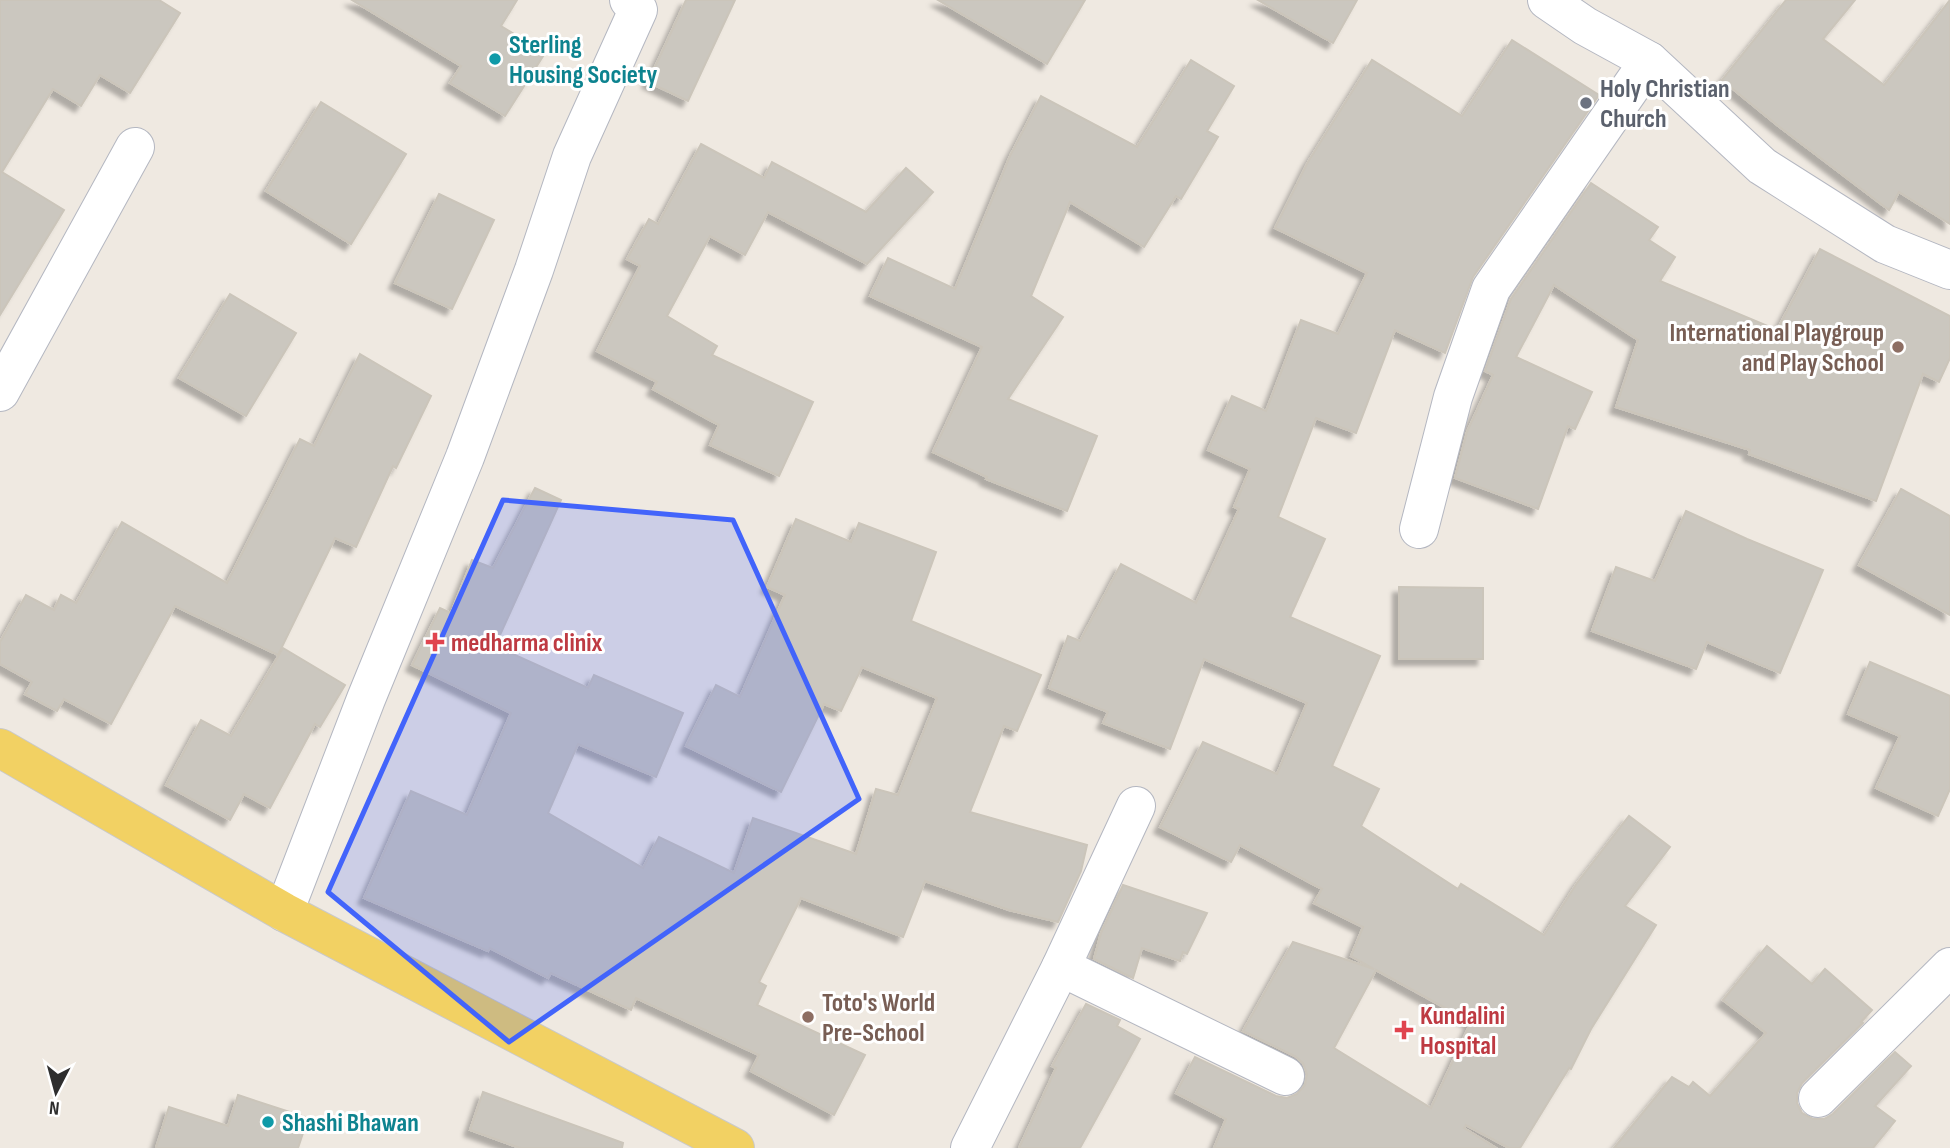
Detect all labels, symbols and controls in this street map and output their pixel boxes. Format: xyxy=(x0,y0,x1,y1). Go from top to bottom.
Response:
place label: Sterling Housing Society xyxy=(509,30,658,91)
marker: Sterling Housing Society xyxy=(487,51,503,67)
place label: Holy Christian Church xyxy=(1600,74,1730,135)
marker: Holy Christian Church xyxy=(1578,95,1594,111)
place label: International Playgroup and Play School xyxy=(1670,318,1884,379)
marker: International Playgroup and Play School xyxy=(1890,339,1906,355)
place label: medharma clinix xyxy=(451,628,603,659)
marker: medharma clinix xyxy=(425,632,445,652)
place label: Toto's World Pre-School xyxy=(822,988,935,1049)
place label: Kundalini Hospital xyxy=(1420,1001,1505,1062)
marker: Toto's World Pre-School xyxy=(800,1009,816,1025)
marker: Kundalini Hospital xyxy=(1394,1020,1414,1040)
north arrow xyxy=(21,1057,91,1127)
text: N xyxy=(48,1095,61,1119)
place label: Shashi Bhawan xyxy=(282,1108,419,1139)
marker: Shashi Bhawan xyxy=(260,1114,276,1130)

